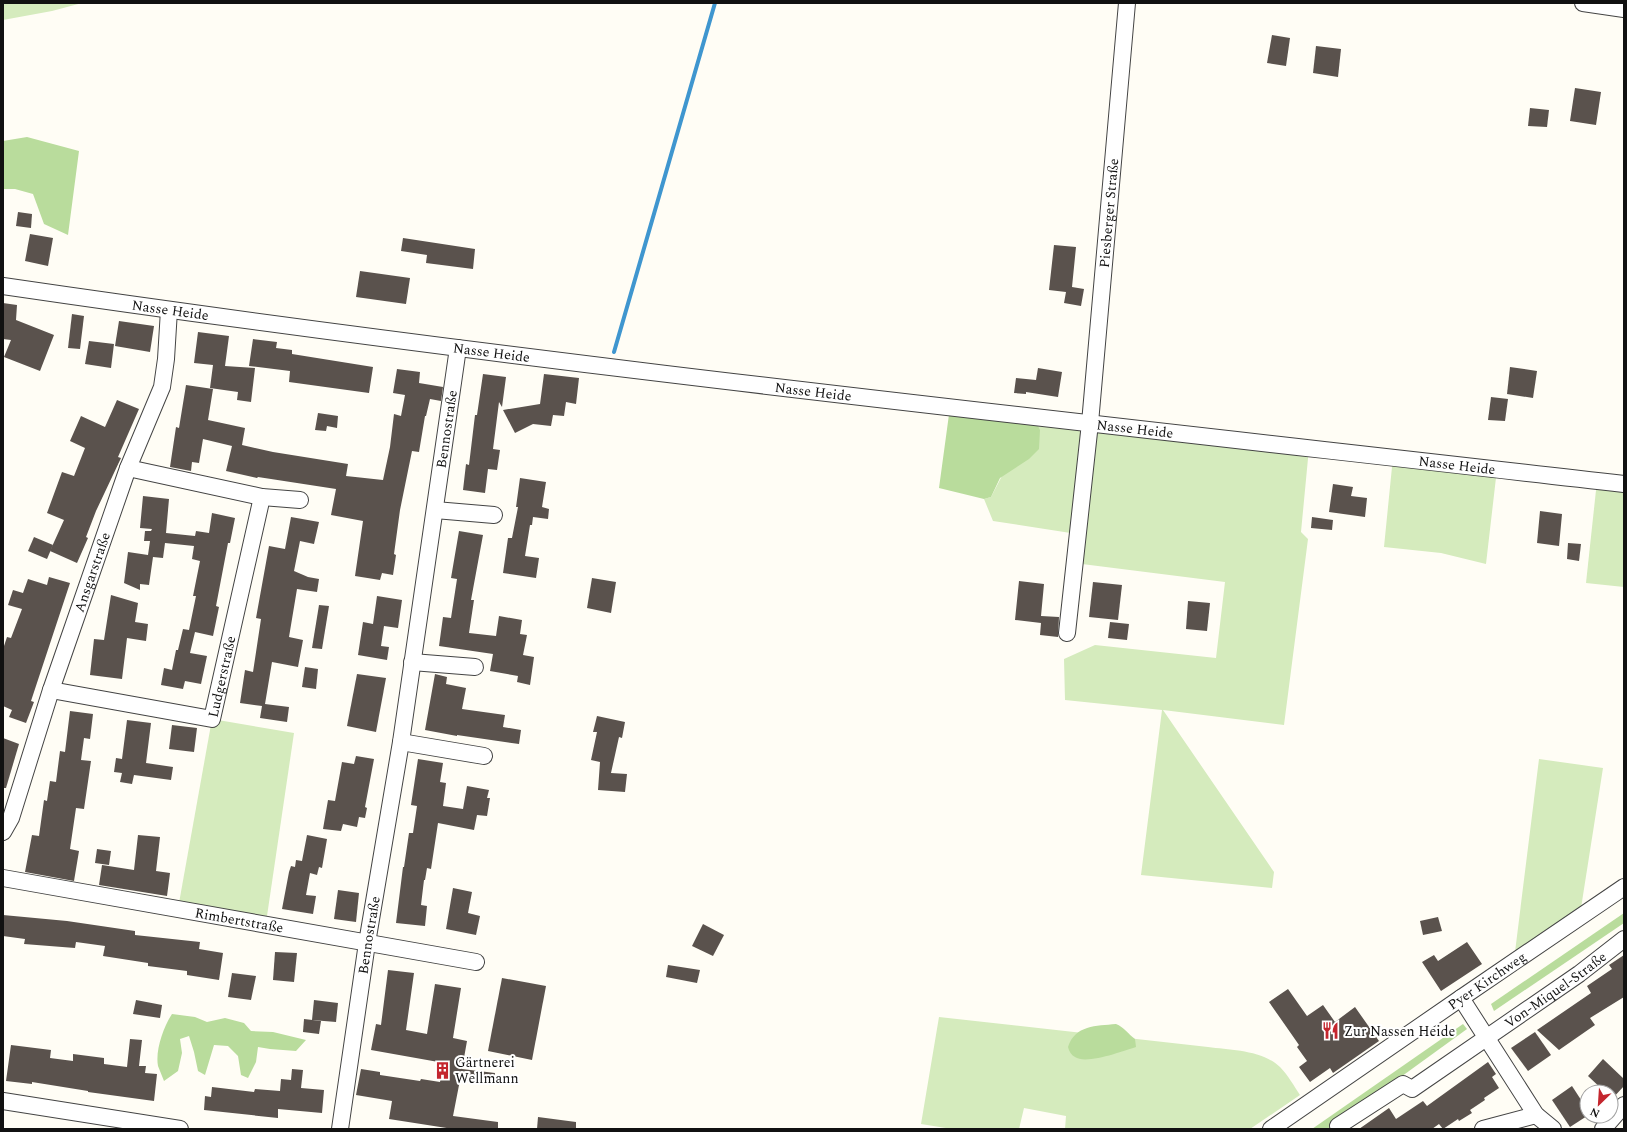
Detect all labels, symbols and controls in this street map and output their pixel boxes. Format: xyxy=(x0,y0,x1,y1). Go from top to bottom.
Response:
street label: Piesberger Straße xyxy=(1093,157,1124,269)
street label: Nasse Heide xyxy=(131,294,210,326)
street label: Nasse Heide xyxy=(452,337,531,368)
street label: Nasse Heide xyxy=(774,376,853,406)
street label: Bennostraße xyxy=(430,388,462,470)
street label: Nasse Heide xyxy=(1095,414,1175,443)
street label: Nasse Heide xyxy=(1417,450,1497,480)
street label: Ansgarstraße xyxy=(68,529,116,615)
street label: Ludgerstraße xyxy=(202,634,241,720)
street label: Bennostraße xyxy=(352,894,385,976)
street label: Rimbertstraße xyxy=(193,902,285,938)
street label: Pyer Kirchweg xyxy=(1443,946,1530,1015)
street label: Von-Miquel-Straße xyxy=(1500,946,1611,1033)
restaurant icon: Zur Nassen Heide xyxy=(1321,1021,1341,1041)
place label: Zur Nassen Heide xyxy=(1344,1021,1456,1042)
place label: Gärtnerei Wellmann xyxy=(455,1052,519,1089)
building icon: Gärtnerei Wellmann xyxy=(432,1060,452,1080)
north arrow xyxy=(1579,1084,1619,1124)
text: N xyxy=(1587,1103,1603,1122)

